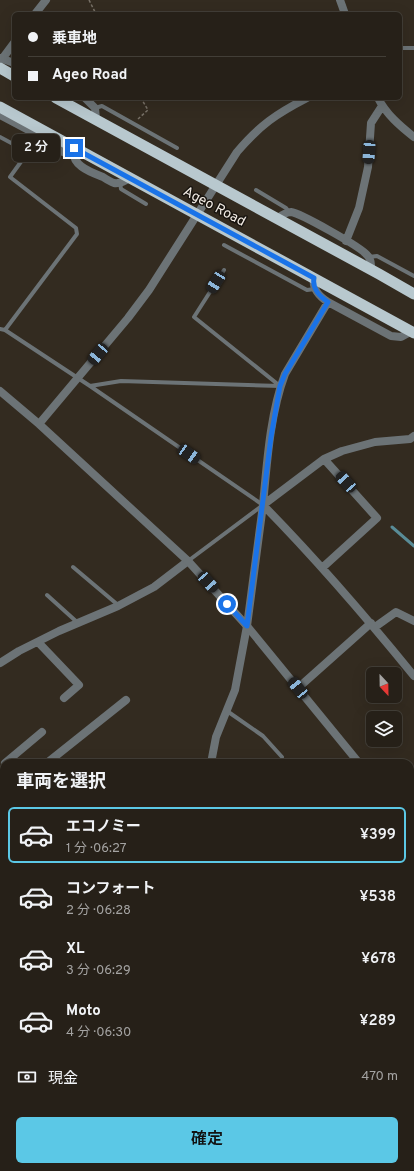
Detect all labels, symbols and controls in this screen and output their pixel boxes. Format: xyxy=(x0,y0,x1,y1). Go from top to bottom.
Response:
text: 乗車地 xyxy=(52,30,97,49)
text: Ageo Road xyxy=(52,66,128,85)
callout: 2 分 xyxy=(12,134,60,162)
route end xyxy=(65,139,83,157)
text: 2 分 xyxy=(24,140,48,156)
car xyxy=(362,140,376,164)
street label: Ageo Road xyxy=(180,183,248,231)
car xyxy=(205,269,227,295)
car xyxy=(86,341,110,367)
car xyxy=(176,442,202,466)
car xyxy=(334,469,358,495)
car xyxy=(196,569,220,595)
route start xyxy=(218,595,236,613)
north arrow xyxy=(366,667,402,703)
map controls xyxy=(366,667,402,747)
car xyxy=(286,675,310,701)
button: layers xyxy=(366,711,402,747)
text: 車両を選択 xyxy=(16,771,106,794)
icon: car xyxy=(18,817,54,853)
text: エコノミー xyxy=(66,818,141,837)
text: ¥399 xyxy=(360,826,396,845)
text: 1 分 · 06:27 xyxy=(66,841,127,857)
icon: car xyxy=(18,879,54,915)
text: コンフォート xyxy=(66,880,156,899)
text: ¥538 xyxy=(360,888,396,907)
text: 2 分 · 06:28 xyxy=(66,903,131,919)
text: XL xyxy=(66,940,84,959)
icon: car xyxy=(18,941,54,977)
text: ¥678 xyxy=(361,950,396,969)
text: 3 分 · 06:29 xyxy=(66,963,131,979)
text: Moto xyxy=(66,1002,101,1021)
icon: car xyxy=(18,1003,54,1039)
text: ¥289 xyxy=(360,1012,396,1031)
text: 4 分 · 06:30 xyxy=(66,1025,131,1041)
icon: cash xyxy=(16,1066,38,1088)
text: 470 m xyxy=(361,1069,398,1085)
text: 現金 xyxy=(48,1070,78,1089)
button: 確定 xyxy=(16,1117,398,1163)

